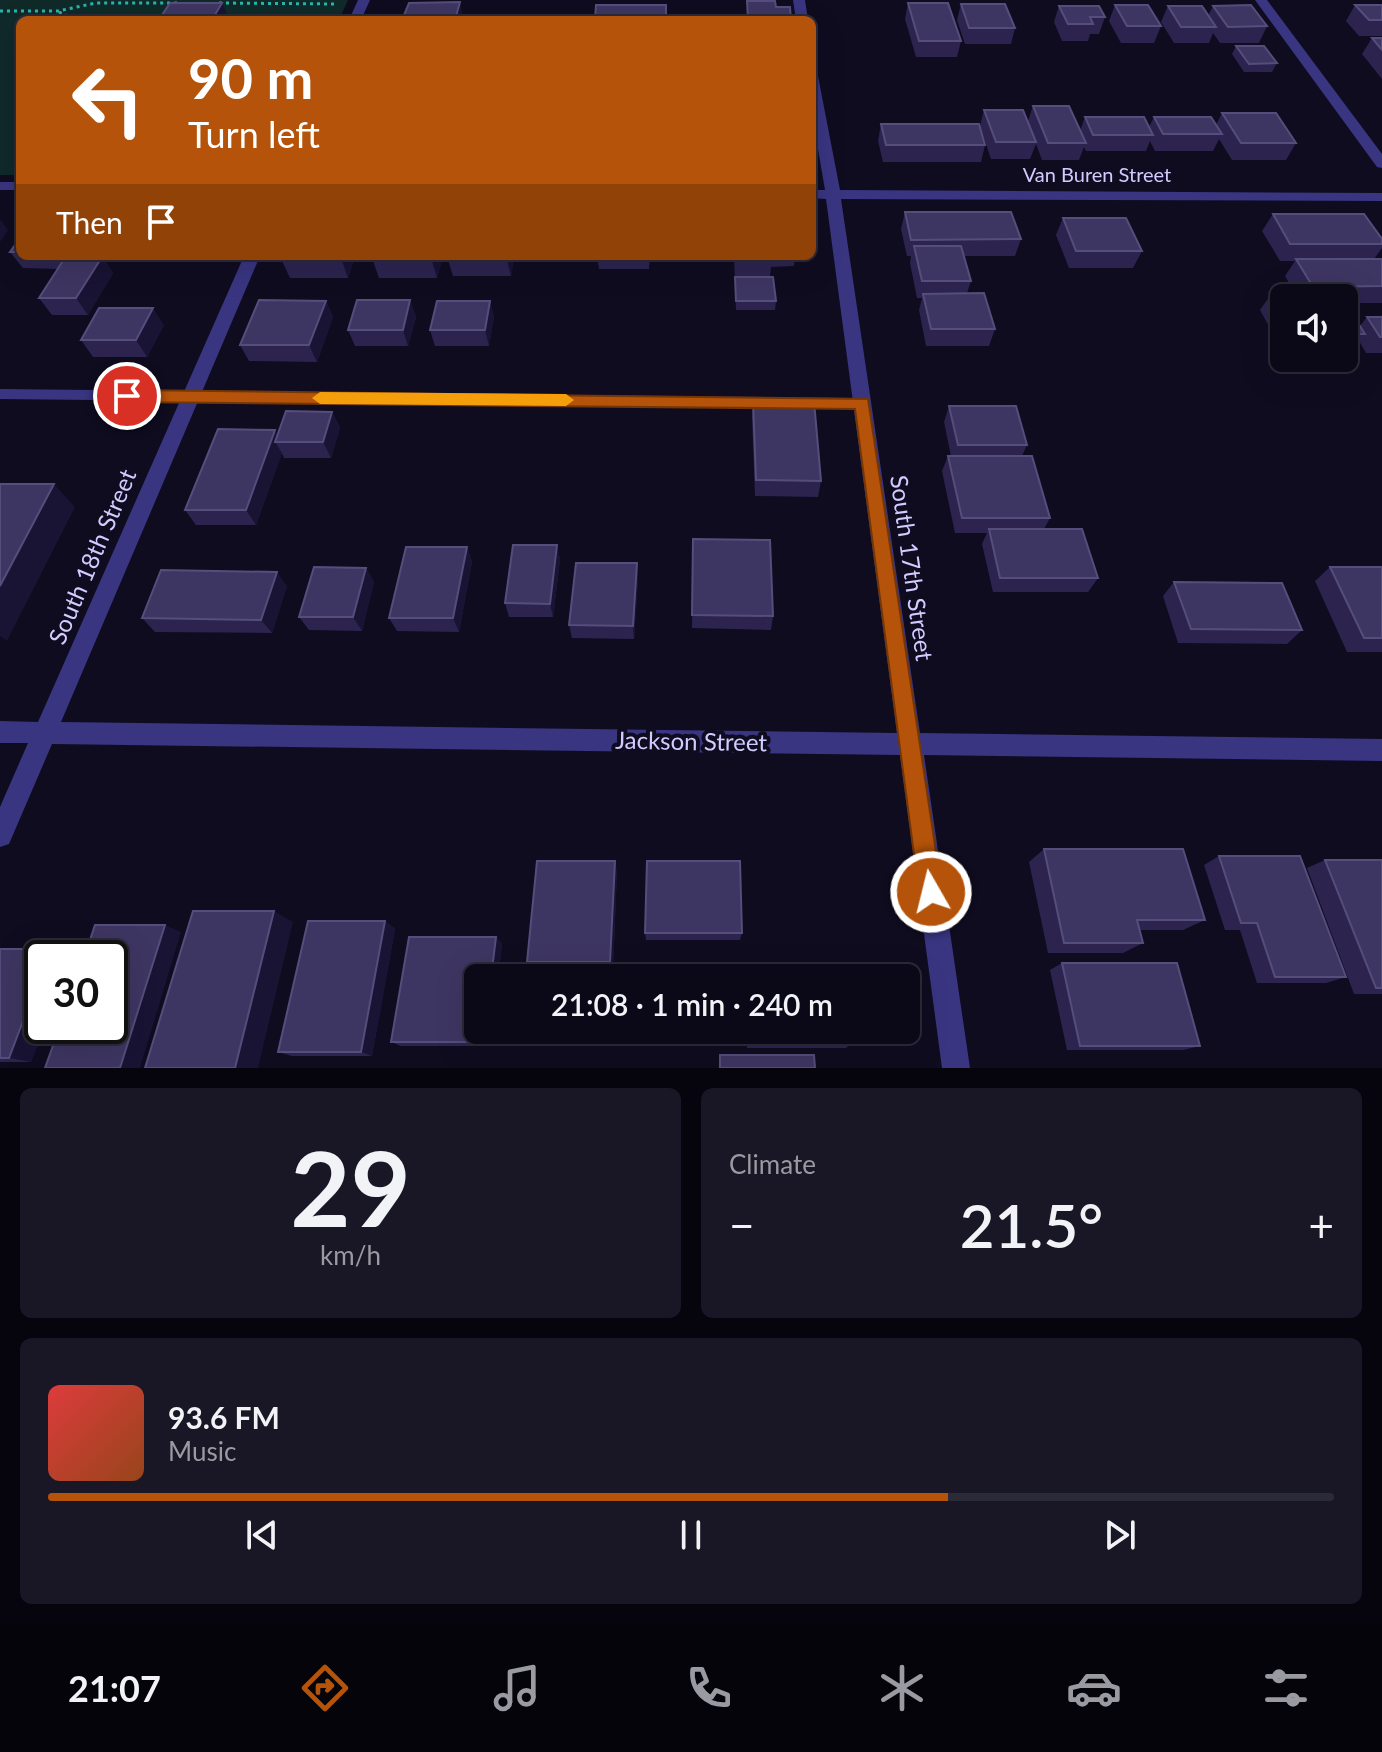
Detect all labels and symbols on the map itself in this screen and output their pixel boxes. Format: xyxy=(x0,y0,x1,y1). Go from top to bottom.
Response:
street label: Van Buren Street xyxy=(1023,162,1171,186)
pin xyxy=(93,362,161,430)
street label: South 18th Street xyxy=(42,464,142,648)
street label: South 17th Street xyxy=(885,473,940,663)
street label: Jackson Street xyxy=(615,725,768,756)
position arrow xyxy=(889,850,973,934)
speed limit sign: 30 xyxy=(24,940,128,1044)

